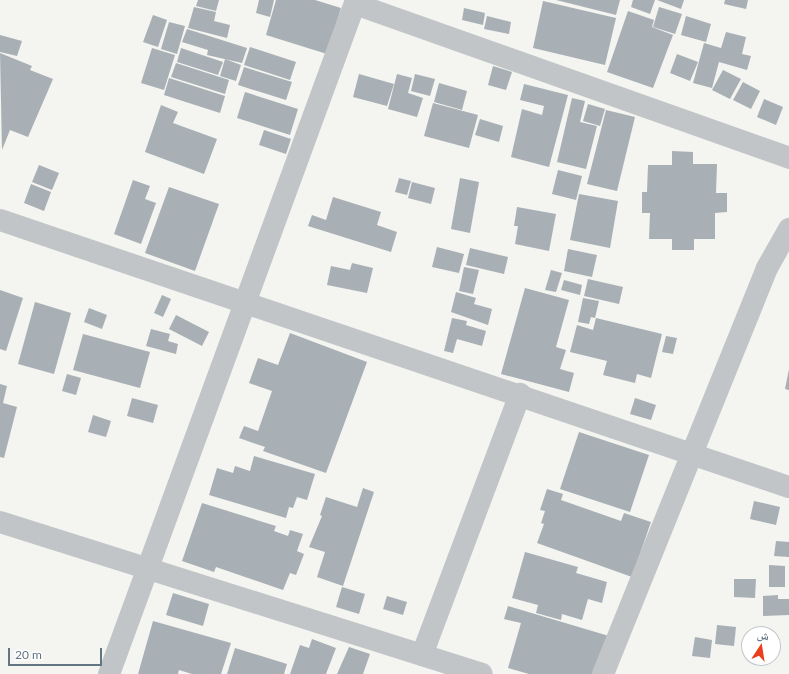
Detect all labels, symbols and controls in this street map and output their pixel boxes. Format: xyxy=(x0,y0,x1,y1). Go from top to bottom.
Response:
north arrow xyxy=(741,626,781,666)
text: ش xyxy=(756,627,770,642)
scale bar xyxy=(10,640,104,666)
text: 20 m xyxy=(15,647,42,662)

